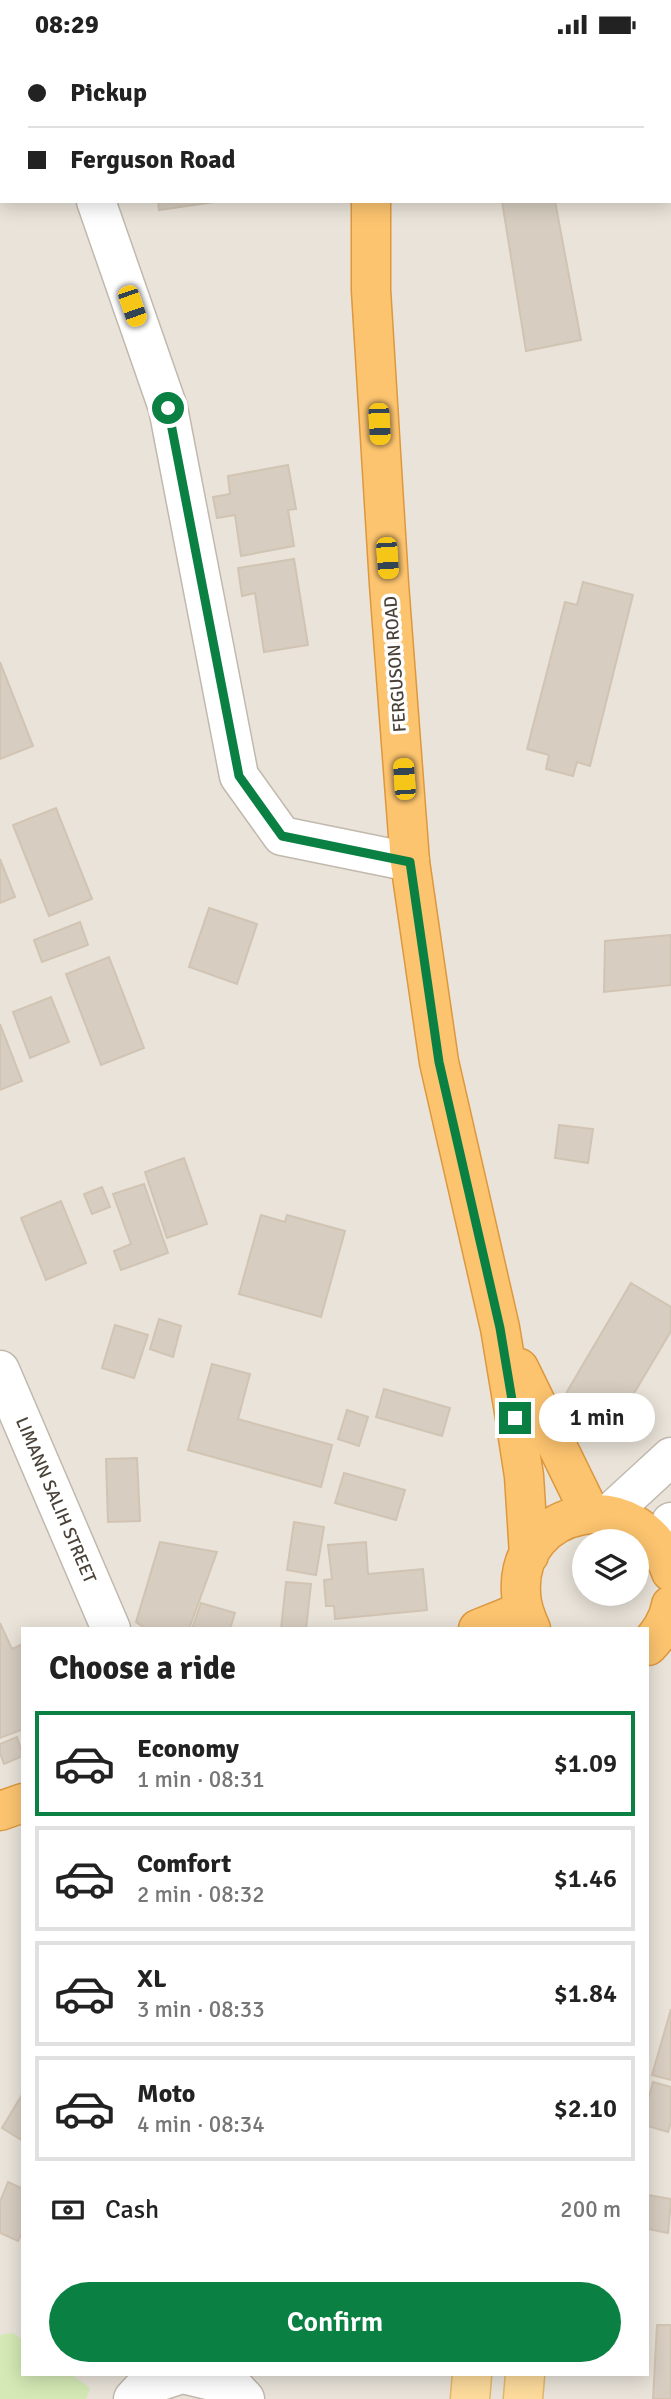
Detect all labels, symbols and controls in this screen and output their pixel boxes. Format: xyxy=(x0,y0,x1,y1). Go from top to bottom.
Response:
text: 08:29 xyxy=(35,9,99,41)
text: Pickup xyxy=(70,77,147,109)
text: Ferguson Road xyxy=(70,144,236,176)
car xyxy=(116,283,149,329)
route start xyxy=(152,392,184,424)
car xyxy=(368,402,391,446)
car xyxy=(376,536,399,580)
street label: FERGUSON ROAD xyxy=(379,595,411,733)
car xyxy=(393,757,416,801)
callout: 1 min xyxy=(540,1393,655,1443)
route end xyxy=(499,1402,531,1434)
text: 1 min xyxy=(569,1403,625,1432)
street label: LIMANN SALIH STREET xyxy=(11,1414,101,1587)
map controls xyxy=(572,1529,649,1606)
button: layers xyxy=(572,1529,649,1606)
text: Choose a ride xyxy=(49,1649,236,1688)
icon: car xyxy=(53,1732,116,1795)
text: Economy xyxy=(137,1733,239,1765)
text: $1.09 xyxy=(554,1748,617,1780)
text: 1 min · 08:31 xyxy=(137,1765,265,1794)
icon: car xyxy=(53,1847,116,1910)
text: Comfort xyxy=(137,1848,231,1880)
text: $1.46 xyxy=(554,1863,617,1895)
text: 2 min · 08:32 xyxy=(137,1880,265,1909)
icon: car xyxy=(53,1962,116,2025)
text: XL xyxy=(137,1963,167,1995)
text: $1.84 xyxy=(554,1978,617,2010)
text: 3 min · 08:33 xyxy=(137,1995,265,2024)
icon: car xyxy=(53,2077,116,2140)
text: Moto xyxy=(137,2078,195,2110)
text: $2.10 xyxy=(554,2093,617,2125)
text: 4 min · 08:34 xyxy=(137,2110,265,2139)
icon: cash xyxy=(49,2191,87,2229)
text: Cash xyxy=(105,2194,159,2226)
text: 200 m xyxy=(560,2195,621,2224)
button: Confirm xyxy=(49,2282,621,2362)

